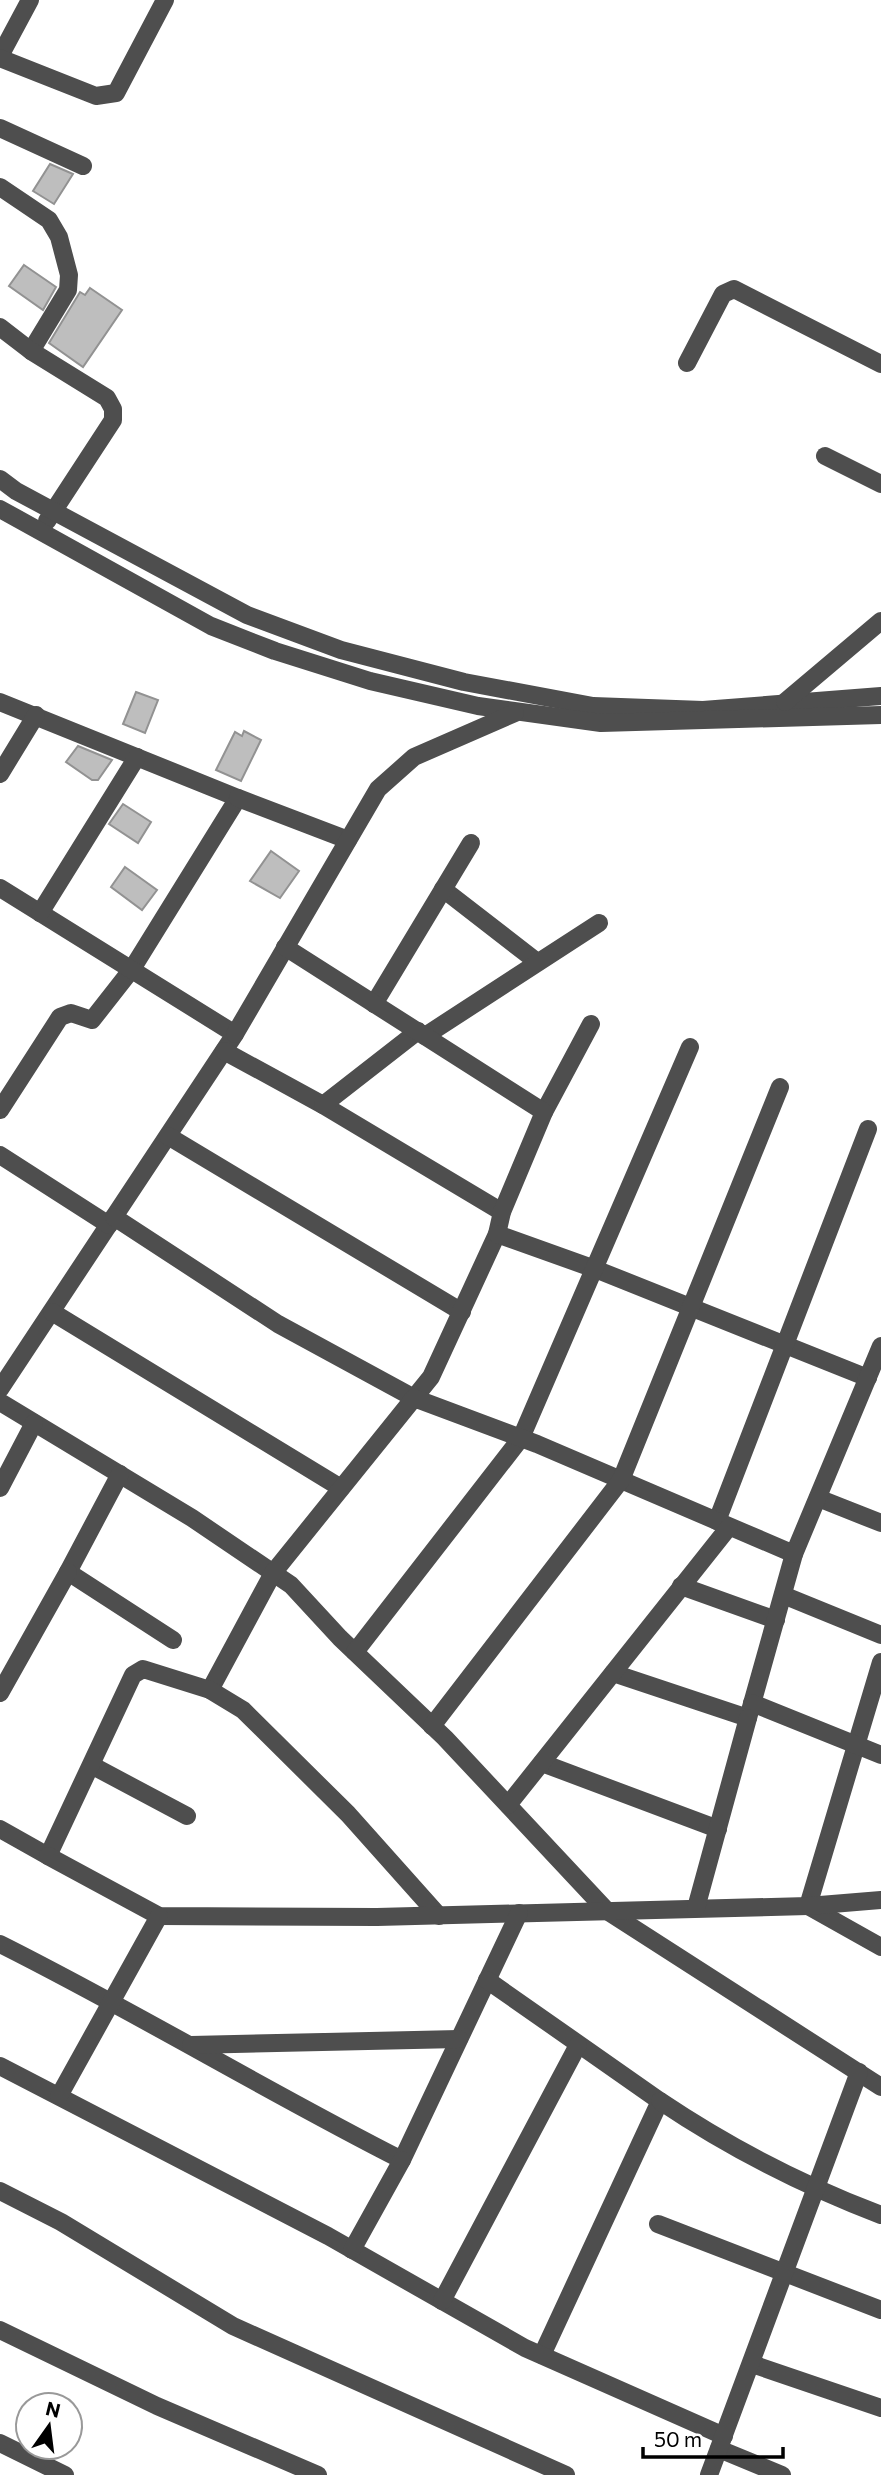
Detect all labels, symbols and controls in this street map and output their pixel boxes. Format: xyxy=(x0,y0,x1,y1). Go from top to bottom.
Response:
north arrow xyxy=(14,2391,84,2461)
text: N xyxy=(44,2396,63,2422)
scale bar xyxy=(643,2416,783,2460)
text: 50 m xyxy=(654,2426,702,2451)

